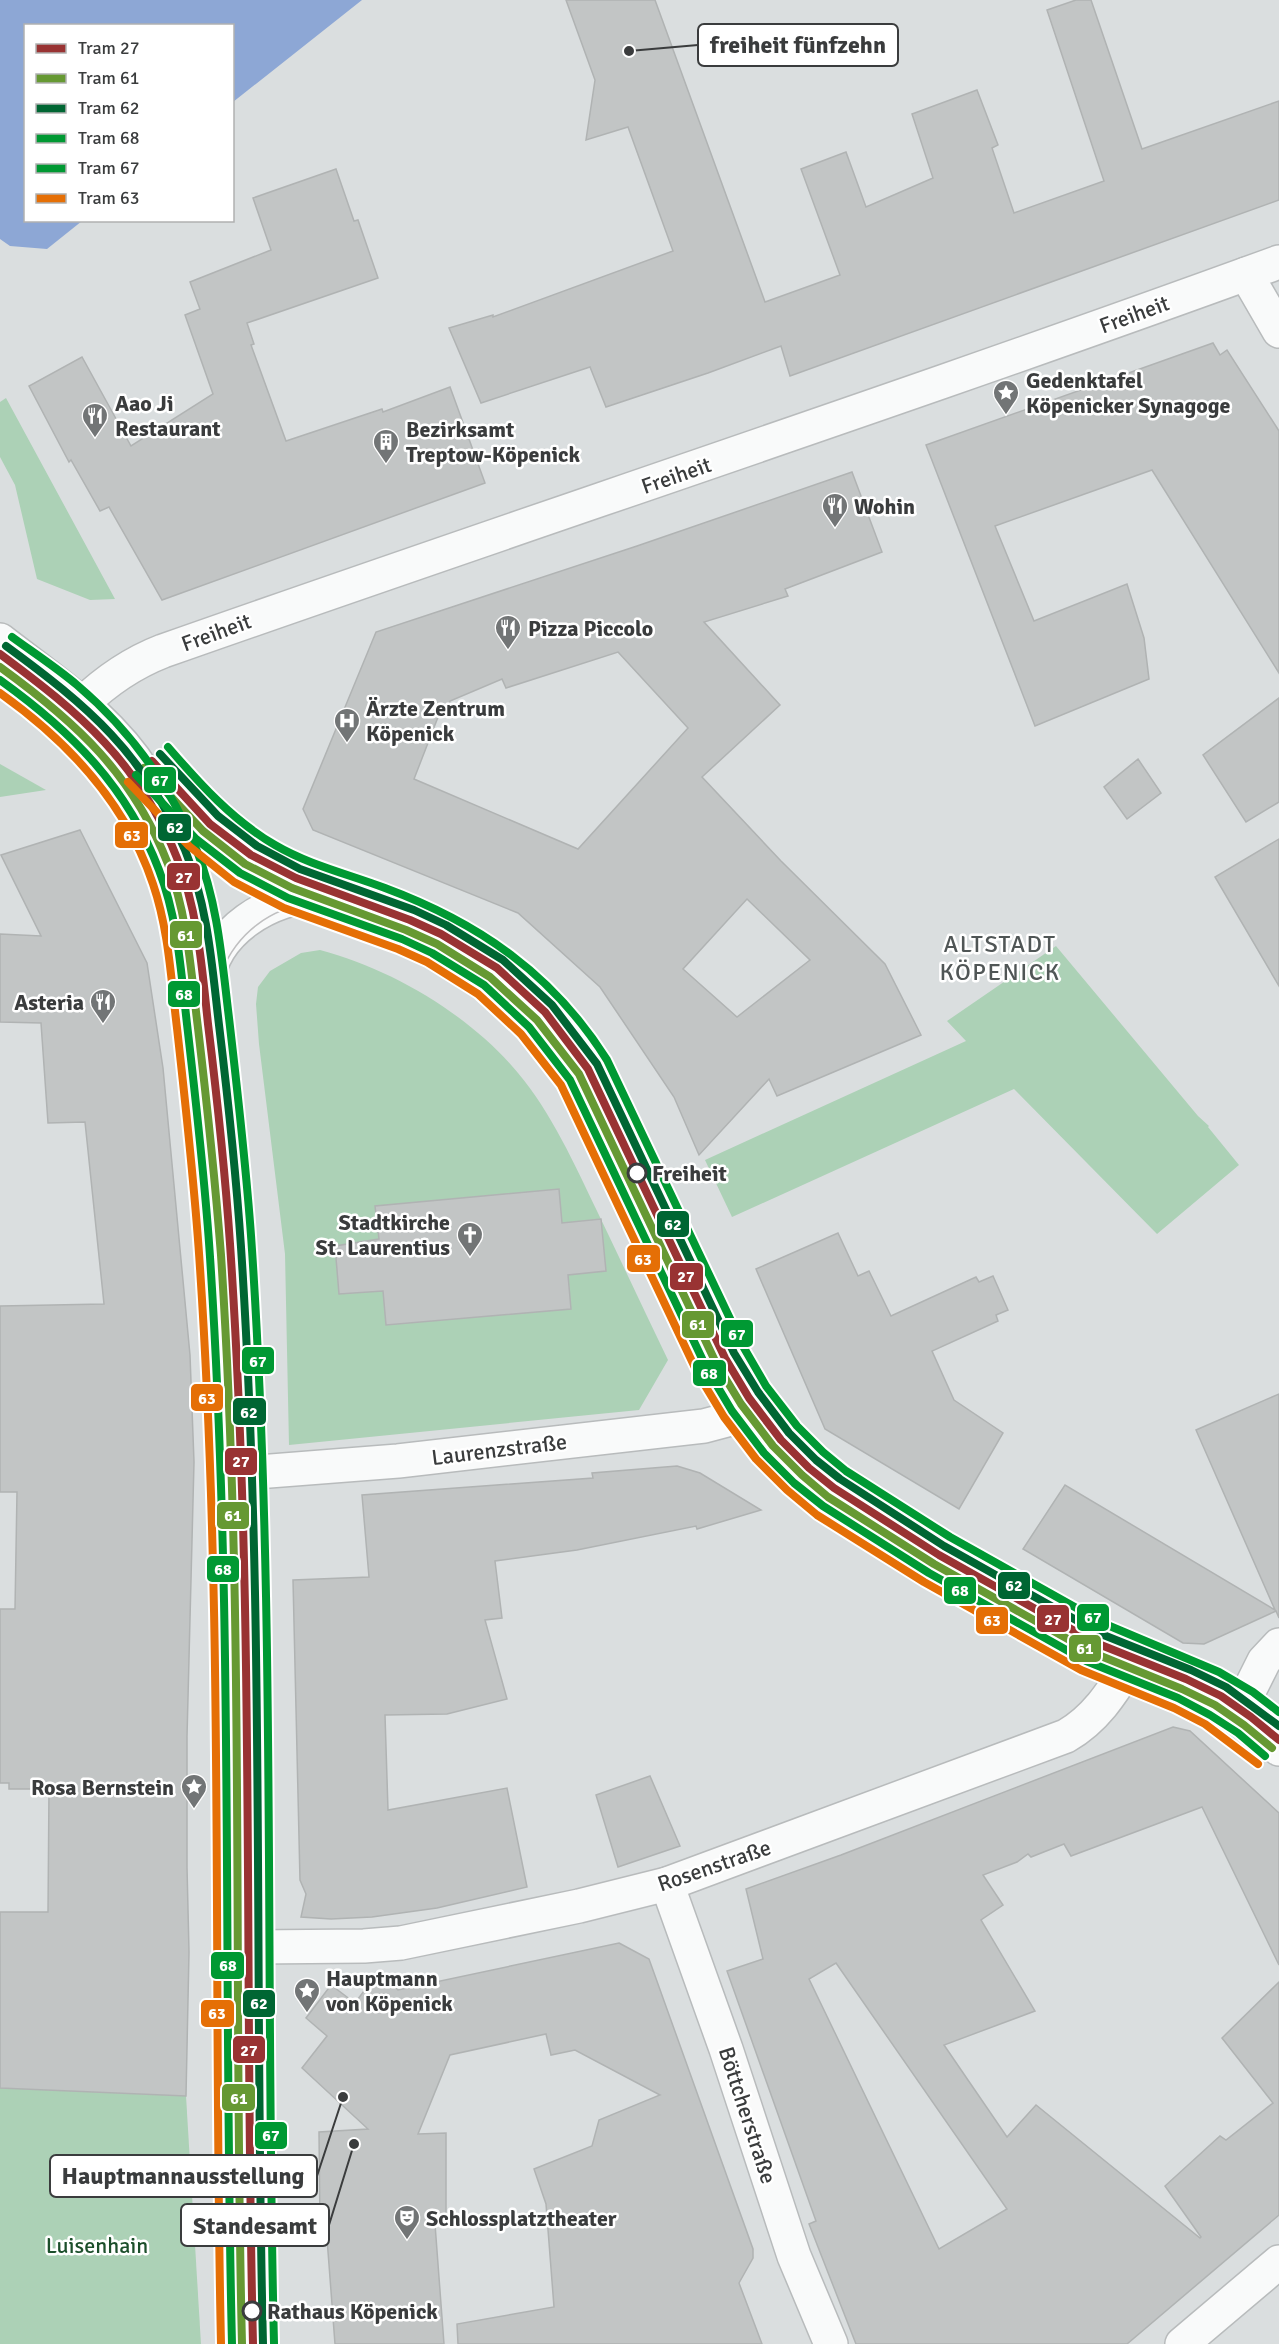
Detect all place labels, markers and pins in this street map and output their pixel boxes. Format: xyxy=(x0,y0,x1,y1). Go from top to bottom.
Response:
callout: freiheit fünfzehn xyxy=(698,24,898,66)
place label: Gedenktafel Köpenicker Synagoge xyxy=(1026,367,1230,419)
place icon: Gedenktafel Köpenicker Synagoge xyxy=(991,378,1021,416)
place label: Aao Ji Restaurant xyxy=(115,390,221,442)
restaurant icon: Aao Ji Restaurant xyxy=(80,401,110,439)
place label: Bezirksamt Treptow-Köpenick xyxy=(406,416,580,468)
building icon: Bezirksamt Treptow-Köpenick xyxy=(371,427,401,465)
restaurant icon: Wohin xyxy=(820,491,850,529)
place label: Wohin xyxy=(854,493,915,520)
restaurant icon: Pizza Piccolo xyxy=(493,613,523,651)
place label: Pizza Piccolo xyxy=(528,615,653,642)
place label: Ärzte Zentrum Köpenick xyxy=(366,695,505,747)
hospital icon: Ärzte Zentrum Köpenick xyxy=(332,706,362,744)
restaurant icon: Asteria xyxy=(88,987,118,1025)
place label: Asteria xyxy=(14,989,84,1016)
place label: Freiheit xyxy=(652,1160,727,1187)
marker: Freiheit xyxy=(627,1163,647,1183)
place label: Stadtkirche St. Laurentius xyxy=(315,1209,450,1261)
church icon: Stadtkirche St. Laurentius xyxy=(455,1220,485,1258)
place icon: Rosa Bernstein xyxy=(179,1772,209,1810)
place label: Rosa Bernstein xyxy=(31,1774,174,1801)
place label: Hauptmann von Köpenick xyxy=(325,1965,453,2017)
place icon: Hauptmann von Köpenick xyxy=(292,1976,322,2014)
callout: Hauptmannausstellung xyxy=(50,2155,317,2197)
theatre icon: Schlossplatztheater xyxy=(392,2203,422,2241)
callout: Standesamt xyxy=(181,2204,329,2246)
place label: Schlossplatztheater xyxy=(426,2205,617,2232)
place label: Rathaus Köpenick xyxy=(267,2298,438,2325)
marker: Rathaus Köpenick xyxy=(242,2301,262,2321)

